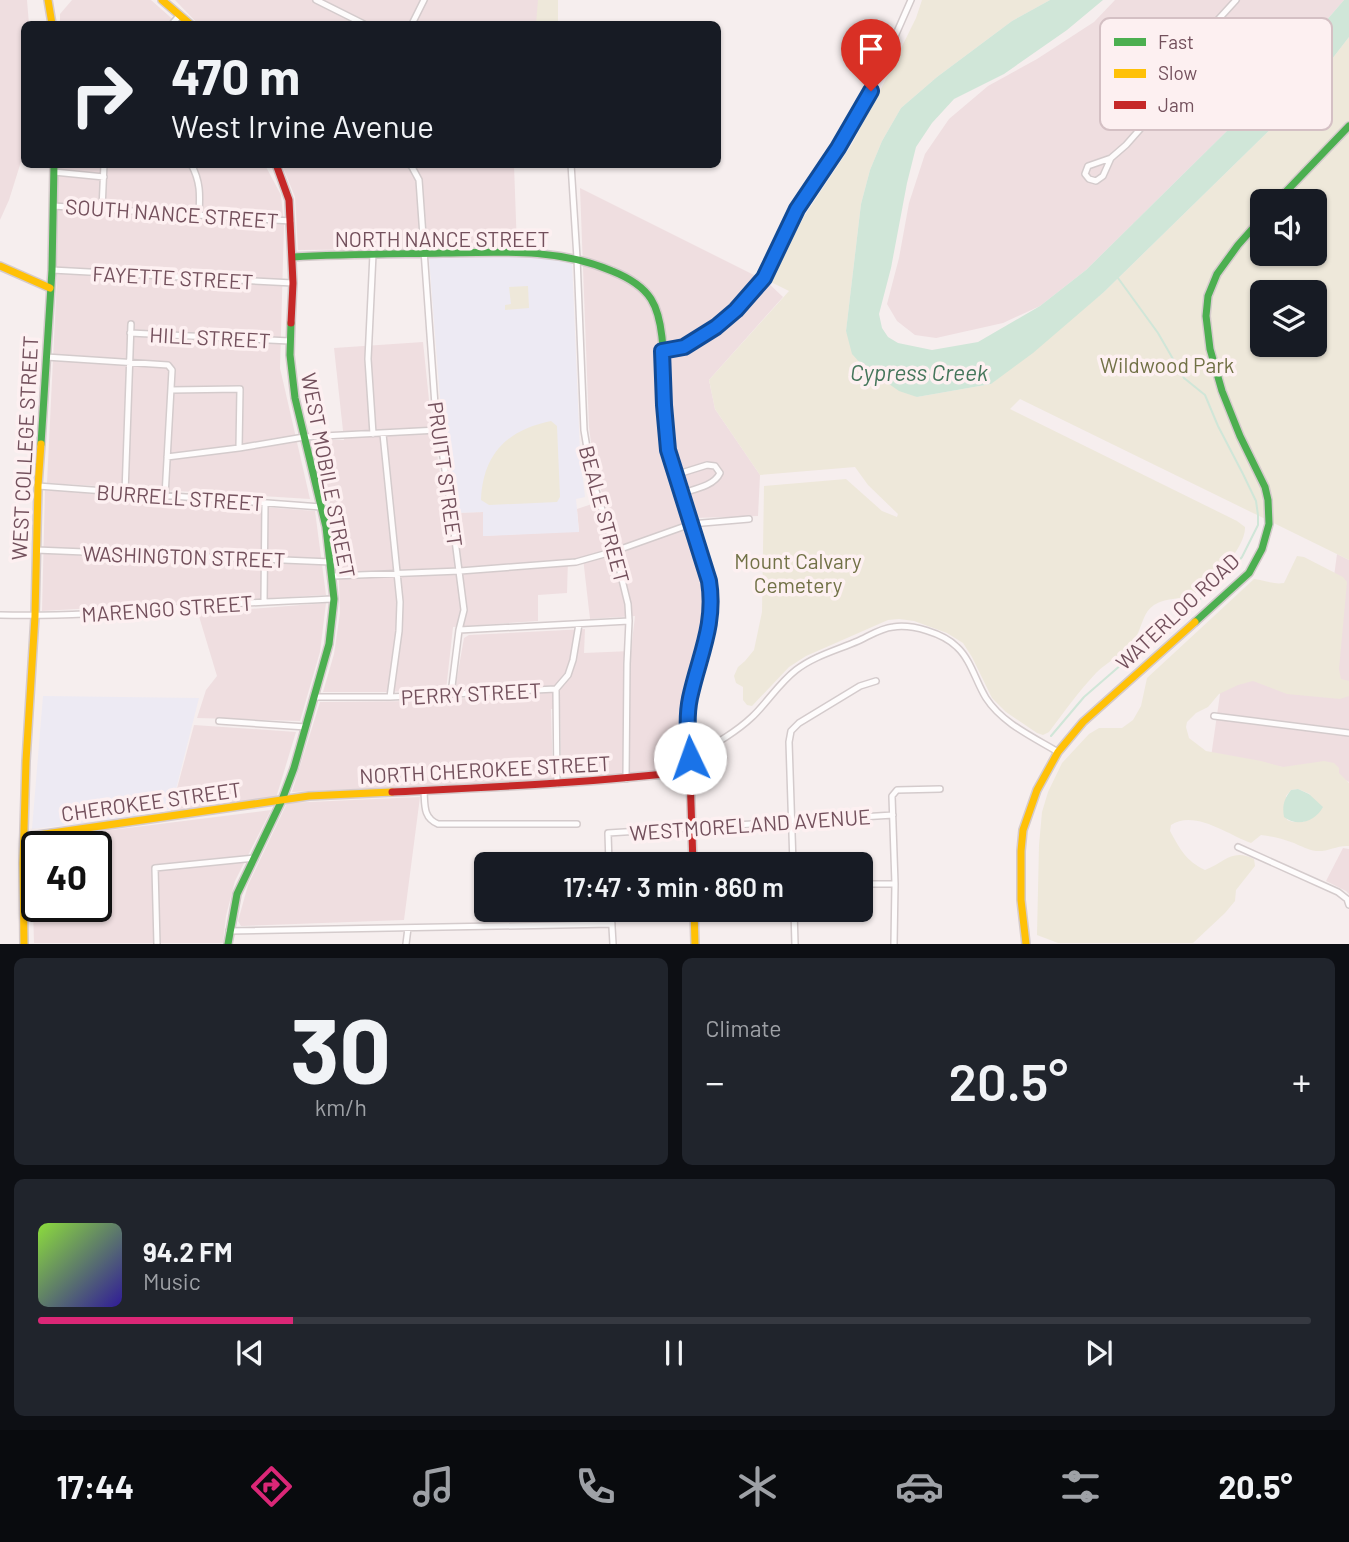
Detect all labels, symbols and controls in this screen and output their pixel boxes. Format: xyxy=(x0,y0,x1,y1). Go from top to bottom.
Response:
legend xyxy=(1100,18,1332,130)
pin xyxy=(841,19,901,91)
icon: arrive xyxy=(852,30,890,68)
text: Fast xyxy=(1158,30,1194,53)
text: 470 m xyxy=(171,46,300,105)
icon: right xyxy=(56,49,147,140)
text: Slow xyxy=(1158,61,1197,84)
text: Jam xyxy=(1158,93,1194,116)
text: West Irvine Avenue xyxy=(171,106,434,144)
map controls xyxy=(1250,189,1327,357)
button: sound xyxy=(1250,189,1327,266)
street label: SOUTH NANCE STREET xyxy=(65,193,279,233)
street label: NORTH NANCE STREET xyxy=(335,226,549,251)
street label: FAYETTE STREET xyxy=(92,260,254,294)
button: layers xyxy=(1250,280,1327,357)
street label: HILL STREET xyxy=(149,321,271,353)
street label: WEST COLLEGE STREET xyxy=(6,335,42,561)
park label: Wildwood Park xyxy=(1100,352,1234,377)
water label: Cypress Creek xyxy=(850,358,988,386)
street label: WEST MOBILE STREET xyxy=(297,370,361,580)
street label: PRUITT STREET xyxy=(423,400,469,548)
street label: BEALE STREET xyxy=(575,442,635,586)
street label: BURRELL STREET xyxy=(96,479,264,515)
street label: WASHINGTON STREET xyxy=(82,540,286,572)
park label: Mount Calvary Cemetery xyxy=(734,548,862,597)
street label: WATERLOO ROAD xyxy=(1110,548,1244,674)
street label: MARENGO STREET xyxy=(81,590,254,626)
street label: PERRY STREET xyxy=(400,677,542,709)
position arrow xyxy=(653,721,727,795)
street label: NORTH CHEROKEE STREET xyxy=(359,750,611,788)
street label: CHEROKEE STREET xyxy=(59,776,243,826)
street label: WESTMORELAND AVENUE xyxy=(628,803,872,845)
speed limit sign: 40 xyxy=(21,831,112,922)
text: 17:47 · 3 min · 860 m xyxy=(563,871,784,902)
text: 30 xyxy=(290,993,391,1102)
text: Climate xyxy=(706,1014,782,1042)
text: 20.5° xyxy=(948,1049,1068,1111)
text: − xyxy=(706,1058,725,1104)
text: + xyxy=(1292,1058,1311,1104)
text: km/h xyxy=(315,1093,367,1121)
text: 94.2 FM xyxy=(143,1236,232,1267)
text: Music xyxy=(143,1267,201,1295)
icon: previous xyxy=(231,1334,269,1372)
icon: pause xyxy=(655,1334,693,1372)
icon: next xyxy=(1080,1334,1118,1372)
icon: directions xyxy=(247,1462,296,1511)
icon: music xyxy=(409,1462,458,1511)
icon: phone xyxy=(571,1462,620,1511)
icon: climate xyxy=(733,1462,782,1511)
icon: car xyxy=(895,1462,944,1511)
icon: filters xyxy=(1056,1462,1105,1511)
text: 17:44 xyxy=(56,1467,134,1505)
text: 20.5° xyxy=(1218,1467,1292,1505)

